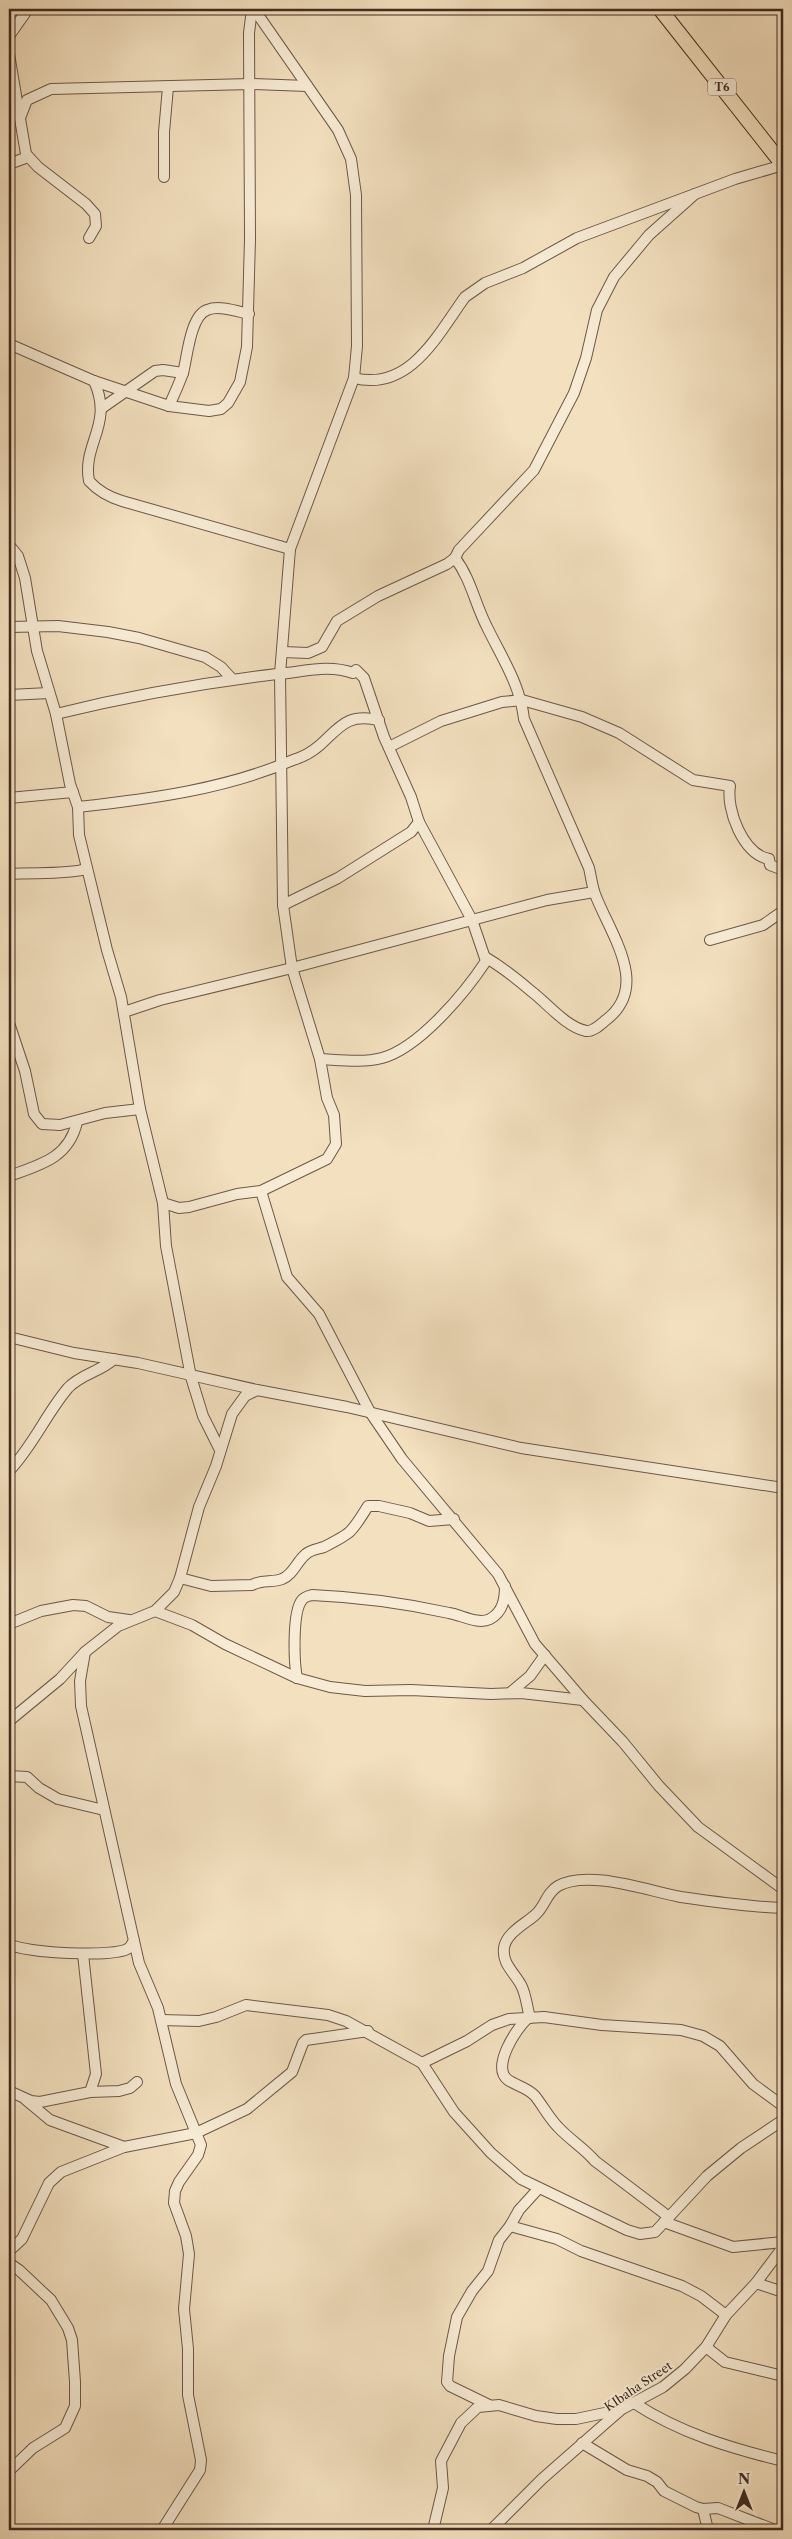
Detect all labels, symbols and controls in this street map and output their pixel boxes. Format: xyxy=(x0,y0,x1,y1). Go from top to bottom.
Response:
road number: T6 xyxy=(708,78,736,95)
street label: KIbaha Street xyxy=(601,2357,675,2414)
north arrow xyxy=(720,2466,770,2516)
text: N xyxy=(738,2470,750,2488)

